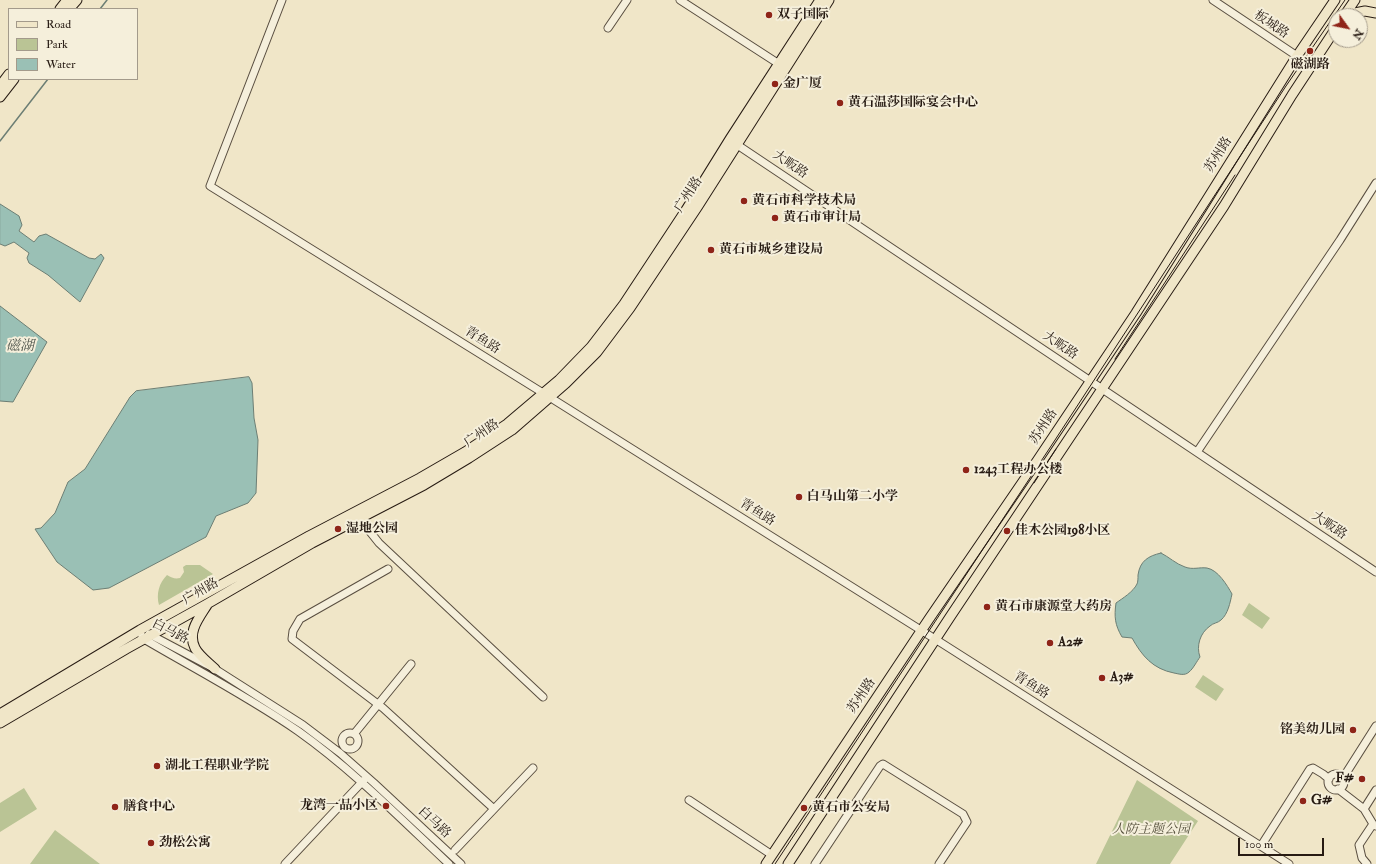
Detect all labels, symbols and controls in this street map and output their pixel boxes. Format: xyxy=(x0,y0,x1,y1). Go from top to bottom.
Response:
place label: 双子国际 xyxy=(777,7,829,23)
legend xyxy=(8,8,138,80)
street label: 板城路 xyxy=(1250,8,1292,42)
north arrow xyxy=(1328,8,1368,48)
marker: 双子国际 xyxy=(764,10,774,20)
text: Road xyxy=(46,17,71,32)
text: N xyxy=(1350,27,1366,42)
text: Park xyxy=(46,37,68,52)
marker: 磁湖路 xyxy=(1305,46,1315,56)
text: Water xyxy=(46,57,75,72)
place label: 磁湖路 xyxy=(1291,57,1329,73)
place label: 金广厦 xyxy=(783,76,822,92)
marker: 金广厦 xyxy=(770,79,780,89)
place label: 黄石温莎国际宴会中心 xyxy=(848,95,978,111)
marker: 黄石温莎国际宴会中心 xyxy=(835,98,845,108)
street label: 苏州路 xyxy=(1202,134,1236,176)
street label: 大畈路 xyxy=(769,148,811,182)
street label: 广州路 xyxy=(672,174,706,216)
place label: 黄石市科学技术局 xyxy=(752,193,856,209)
marker: 黄石市科学技术局 xyxy=(739,196,749,206)
place label: 黄石市审计局 xyxy=(783,210,861,226)
marker: 黄石市审计局 xyxy=(770,213,780,223)
place label: 黄石市城乡建设局 xyxy=(719,242,823,258)
marker: 黄石市城乡建设局 xyxy=(706,245,716,255)
street label: 青鱼路 xyxy=(461,324,503,358)
street label: 大畈路 xyxy=(1039,329,1081,363)
water label: 磁湖 xyxy=(6,339,34,355)
street label: 苏州路 xyxy=(1027,406,1061,448)
street label: 广州路 xyxy=(461,417,503,451)
place label: 1243工程办公楼 xyxy=(974,462,1062,478)
marker: 1243工程办公楼 xyxy=(961,465,971,475)
place label: 白马山第二小学 xyxy=(807,489,898,505)
marker: 白马山第二小学 xyxy=(794,492,804,502)
street label: 青鱼路 xyxy=(736,496,778,530)
street label: 大畈路 xyxy=(1308,509,1350,543)
place label: 湿地公园 xyxy=(346,521,398,537)
place label: 佳木公园198小区 xyxy=(1015,523,1110,539)
marker: 湿地公园 xyxy=(333,524,343,534)
marker: 佳木公园198小区 xyxy=(1002,526,1012,536)
street label: 广州路 xyxy=(180,575,222,609)
place label: 黄石市康源堂大药房 xyxy=(995,599,1112,615)
marker: 黄石市康源堂大药房 xyxy=(982,602,992,612)
street label: 白马路 xyxy=(149,616,191,648)
place label: A2# xyxy=(1058,635,1083,651)
marker: A2# xyxy=(1045,638,1055,648)
street label: 青鱼路 xyxy=(1010,669,1052,703)
place label: A3# xyxy=(1110,670,1134,686)
marker: A3# xyxy=(1097,673,1107,683)
street label: 苏州路 xyxy=(845,675,879,717)
place label: 铭美幼儿园 xyxy=(1280,722,1345,738)
marker: 铭美幼儿园 xyxy=(1348,725,1358,735)
place label: 湖北工程职业学院 xyxy=(165,758,269,774)
marker: 湖北工程职业学院 xyxy=(152,761,162,771)
place label: F# xyxy=(1336,771,1354,787)
marker: F# xyxy=(1357,774,1367,784)
place label: G# xyxy=(1311,793,1332,809)
marker: G# xyxy=(1298,796,1308,806)
place label: 龙湾一品小区 xyxy=(300,798,378,814)
place label: 膳食中心 xyxy=(123,799,175,815)
place label: 黄石市公安局 xyxy=(812,800,890,816)
marker: 龙湾一品小区 xyxy=(381,801,391,811)
marker: 膳食中心 xyxy=(110,802,120,812)
marker: 黄石市公安局 xyxy=(799,803,809,813)
street label: 白马路 xyxy=(414,804,454,842)
park label: 人防主题公园 xyxy=(1112,822,1190,838)
scale bar xyxy=(1240,830,1326,856)
place label: 劲松公寓 xyxy=(159,835,211,851)
text: 100 m xyxy=(1245,837,1273,852)
marker: 劲松公寓 xyxy=(146,838,156,848)

